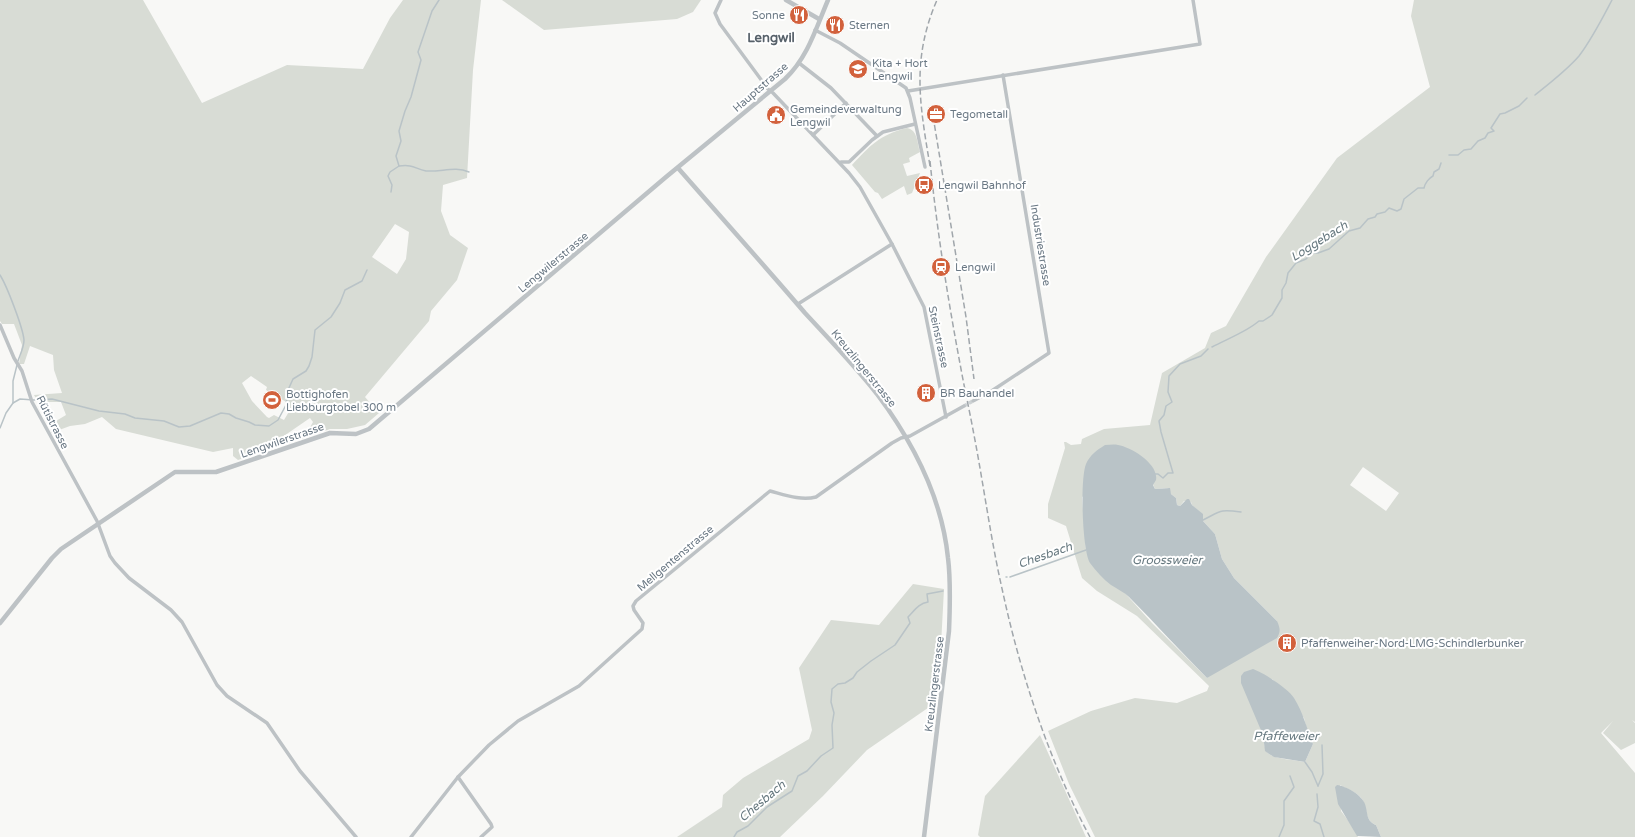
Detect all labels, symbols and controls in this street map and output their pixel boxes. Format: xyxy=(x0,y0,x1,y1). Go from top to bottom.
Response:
restaurant icon: Sonne xyxy=(788,4,810,26)
place label: Sonne xyxy=(752,9,785,22)
restaurant icon: Sternen xyxy=(824,14,846,36)
place label: Sternen xyxy=(849,19,890,32)
district label: Lengwil xyxy=(747,30,795,46)
place label: Kita + Hort Lengwil xyxy=(872,57,928,83)
school or university icon: Kita + Hort Lengwil xyxy=(847,58,869,80)
street label: Hauptstrasse xyxy=(730,60,791,115)
place label: Gemeindeverwaltung Lengwil xyxy=(790,103,902,129)
office icon: Tegometall xyxy=(925,103,947,125)
public building icon: Gemeindeverwaltung Lengwil xyxy=(765,104,787,126)
place label: Tegometall xyxy=(950,108,1008,121)
bus stop icon: Lengwil Bahnhof xyxy=(913,174,935,196)
place label: Lengwil Bahnhof xyxy=(938,179,1027,192)
street label: Industriestrasse xyxy=(1028,203,1053,287)
water label: Loggebach xyxy=(1288,218,1351,264)
street label: Lengwilerstrasse xyxy=(516,229,591,295)
station icon: Lengwil xyxy=(930,256,952,278)
place label: Lengwil xyxy=(955,261,995,274)
street label: Steinstrasse xyxy=(926,305,951,369)
street label: Kreuzlingerstrasse xyxy=(828,327,899,410)
building icon: BR Bauhandel xyxy=(915,382,937,404)
place label: BR Bauhandel xyxy=(940,387,1014,400)
place label: Bottighofen Liebburgtobel 300 m xyxy=(286,388,396,414)
sports icon: Bottighofen Liebburgtobel 300 m xyxy=(261,389,283,411)
street label: Rütistrasse xyxy=(34,393,72,451)
street label: Lengwilerstrasse xyxy=(239,420,326,461)
street label: Mellgentenstrasse xyxy=(635,523,716,594)
water label: Chesbach xyxy=(1016,539,1075,571)
water label: Groossweier xyxy=(1132,553,1203,567)
building icon: Pfaffenweiher-Nord-LMG-Schindlerbunker xyxy=(1276,632,1298,654)
street label: Kreuzlingerstrasse xyxy=(922,636,947,732)
place label: Pfaffenweiher-Nord-LMG-Schindlerbunker xyxy=(1301,637,1525,650)
water label: Pfaffeweier xyxy=(1253,729,1320,743)
water label: Chesbach xyxy=(736,777,789,824)

